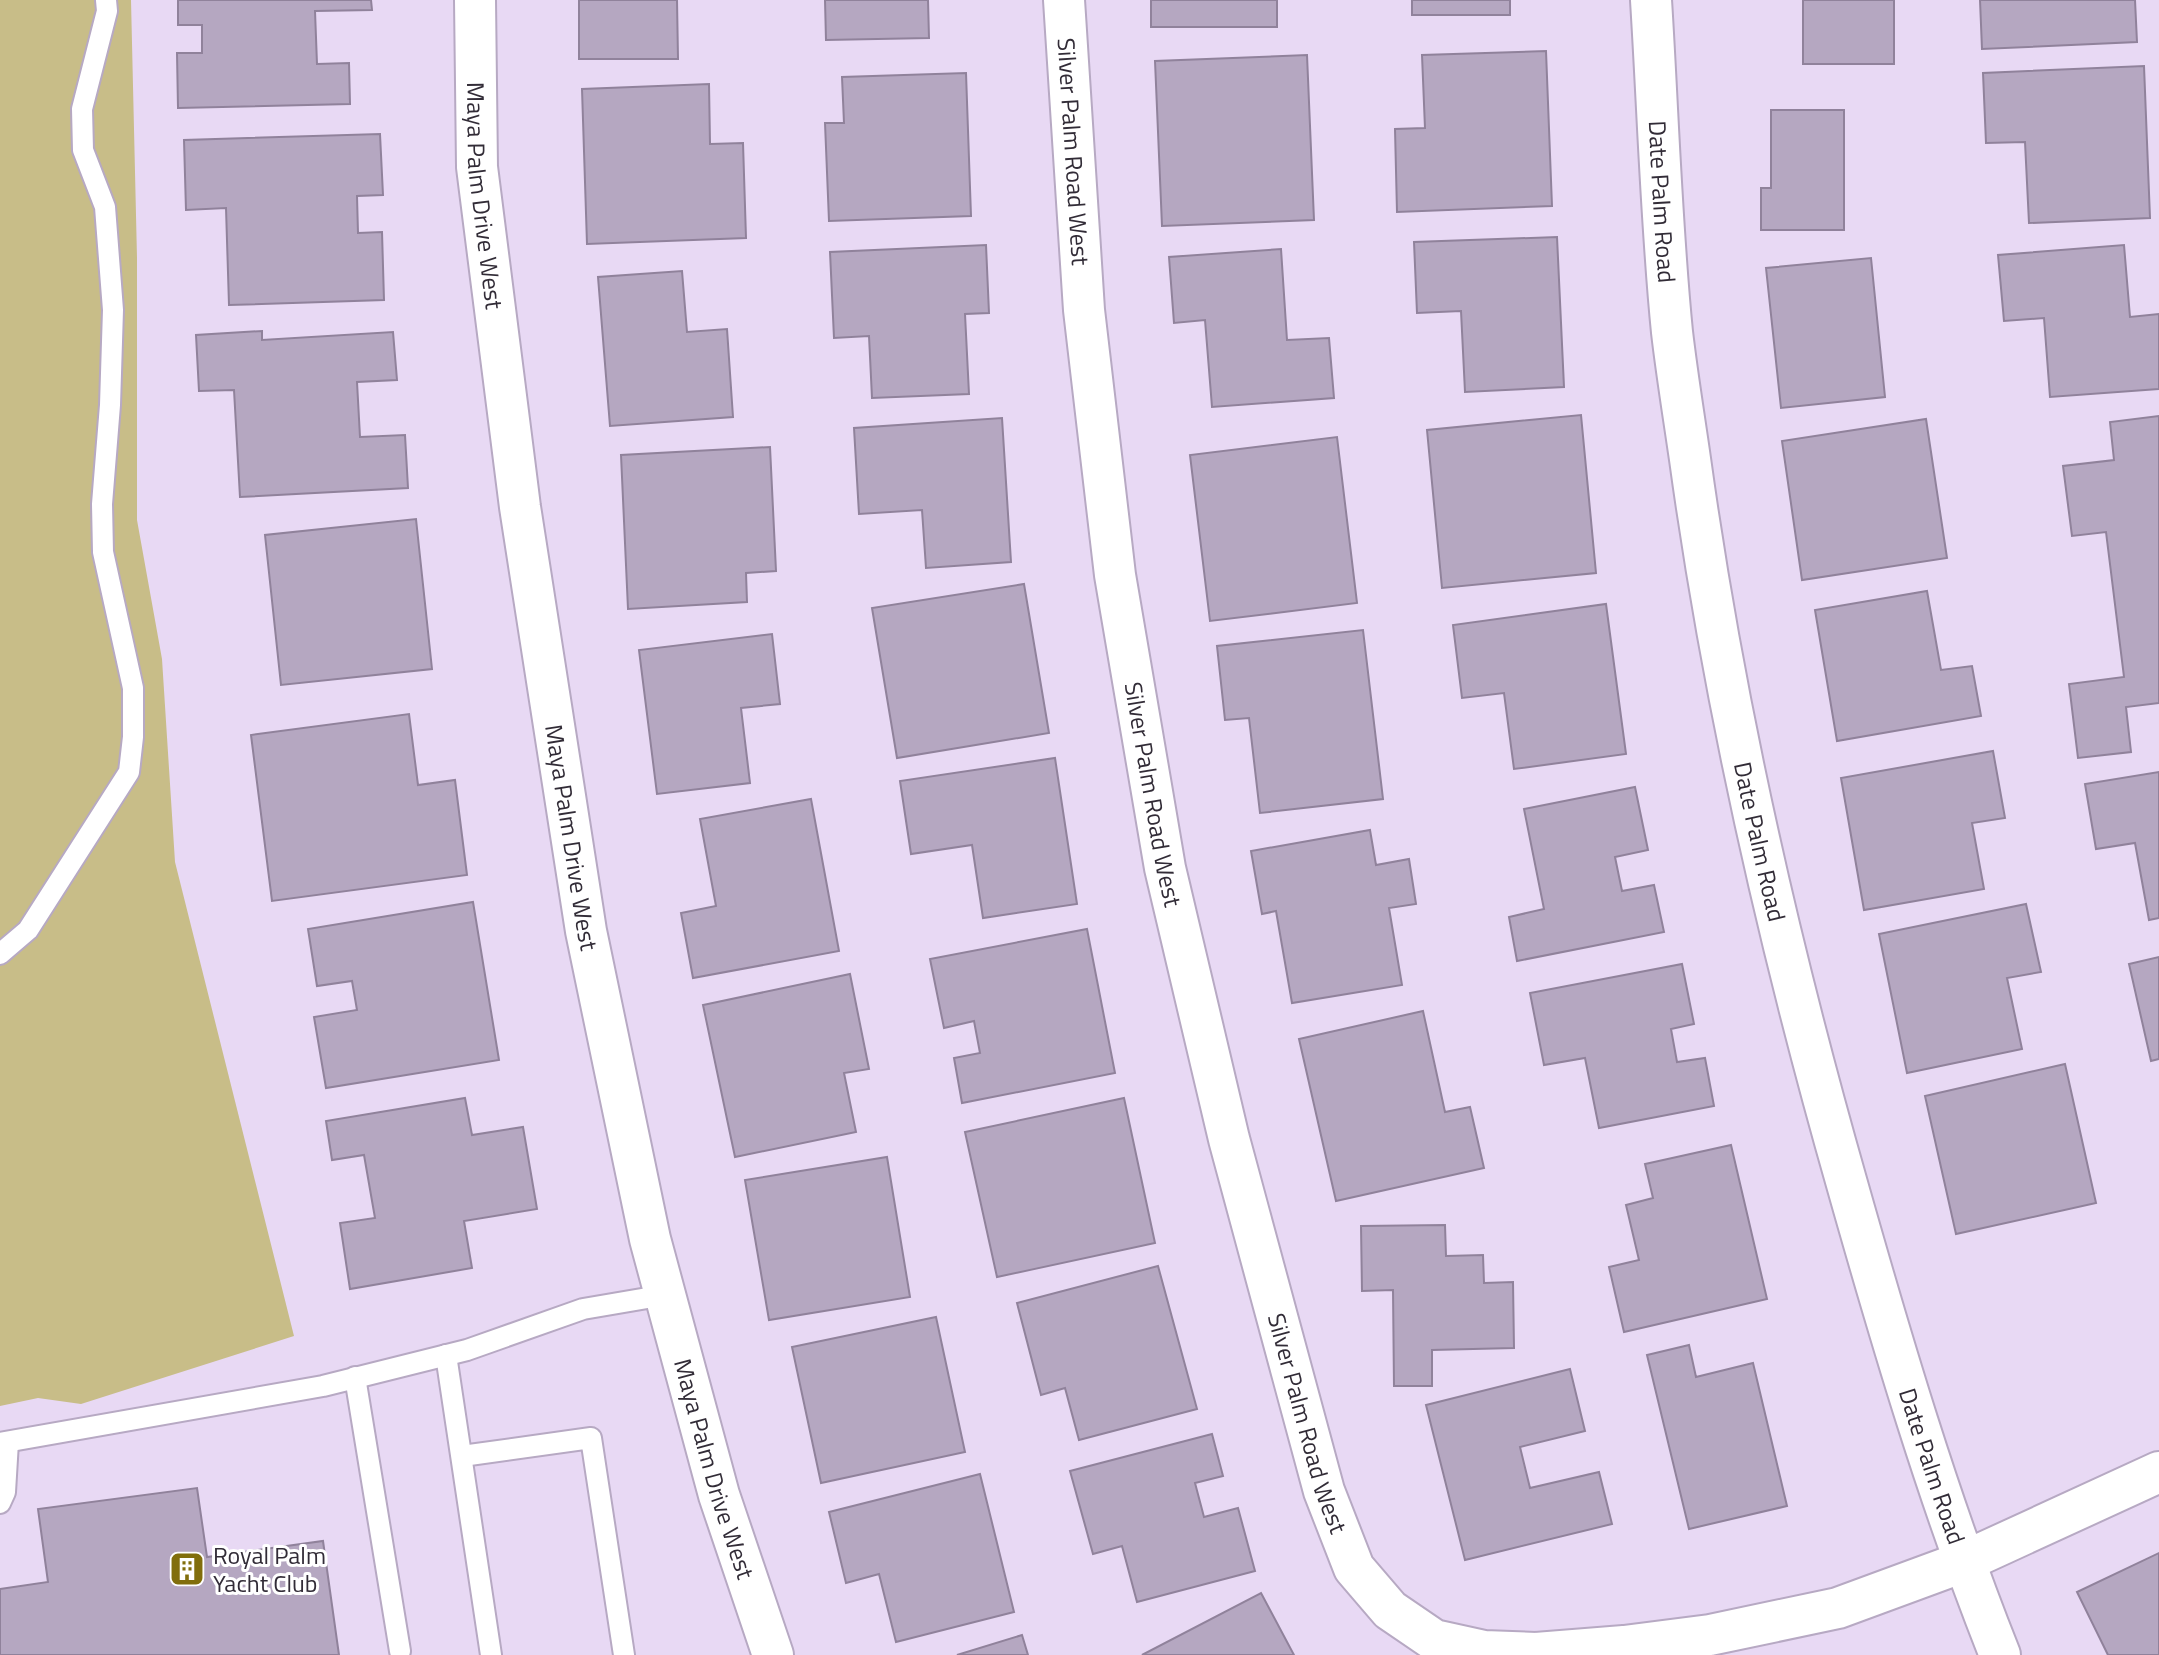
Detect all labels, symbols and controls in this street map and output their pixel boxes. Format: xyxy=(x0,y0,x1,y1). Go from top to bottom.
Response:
street label: Silver Palm Road West xyxy=(1048,37,1099,267)
street label: Maya Palm Drive West xyxy=(458,82,513,312)
street label: Date Palm Road xyxy=(1640,120,1686,284)
street label: Silver Palm Road West xyxy=(1116,679,1192,911)
street label: Maya Palm Drive West xyxy=(536,722,608,954)
street label: Date Palm Road xyxy=(1725,759,1795,925)
street label: Silver Palm Road West xyxy=(1259,1309,1357,1539)
street label: Maya Palm Drive West xyxy=(665,1355,764,1584)
street label: Date Palm Road xyxy=(1890,1383,1975,1549)
place label: Royal Palm Yacht Club xyxy=(213,1537,326,1601)
building icon: Royal Palm Yacht Club xyxy=(168,1550,206,1588)

